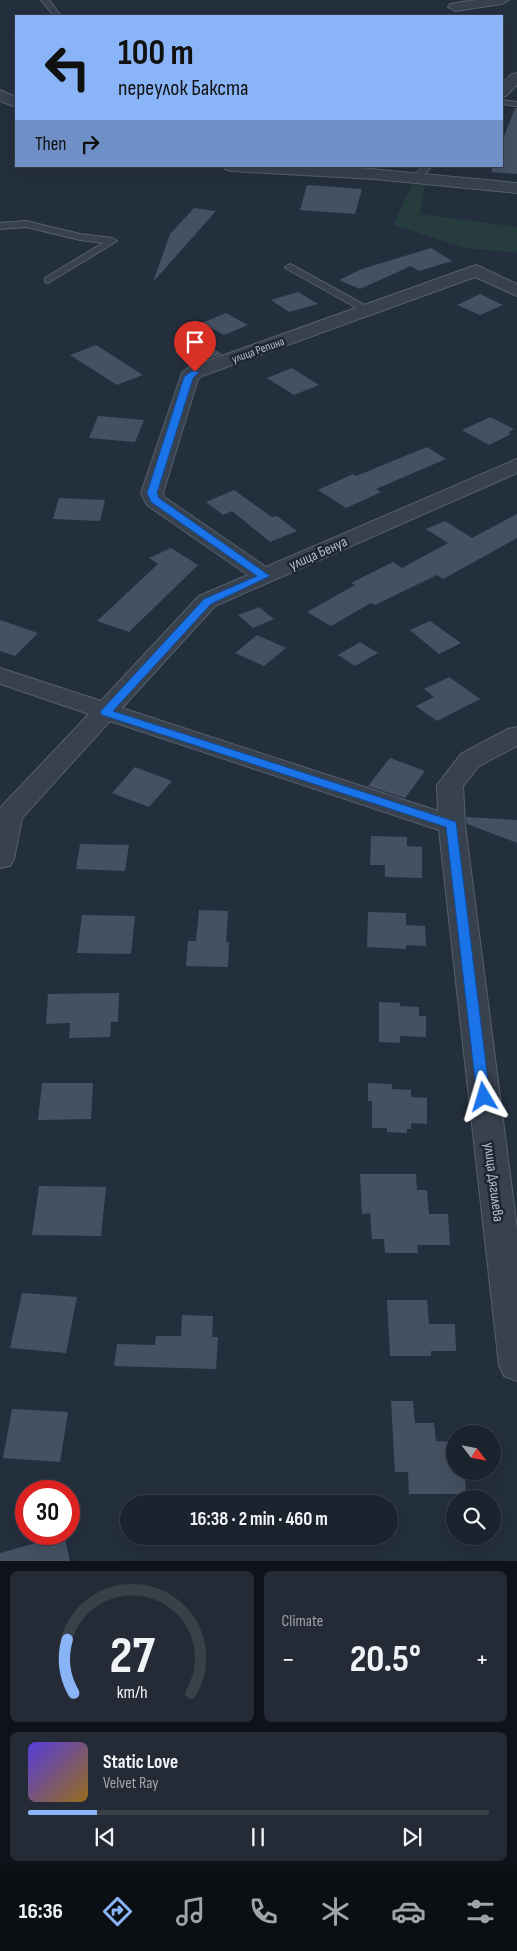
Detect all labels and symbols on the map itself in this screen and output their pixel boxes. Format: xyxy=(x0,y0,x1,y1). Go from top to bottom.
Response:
pin xyxy=(174,321,216,372)
street label: улица Репина xyxy=(230,334,287,367)
street label: улица Бенуа xyxy=(286,532,351,575)
position arrow xyxy=(457,1070,509,1122)
street label: улица Дягилева xyxy=(479,1141,508,1223)
north arrow xyxy=(446,1425,501,1480)
speed limit sign: 30 xyxy=(15,1480,80,1545)

